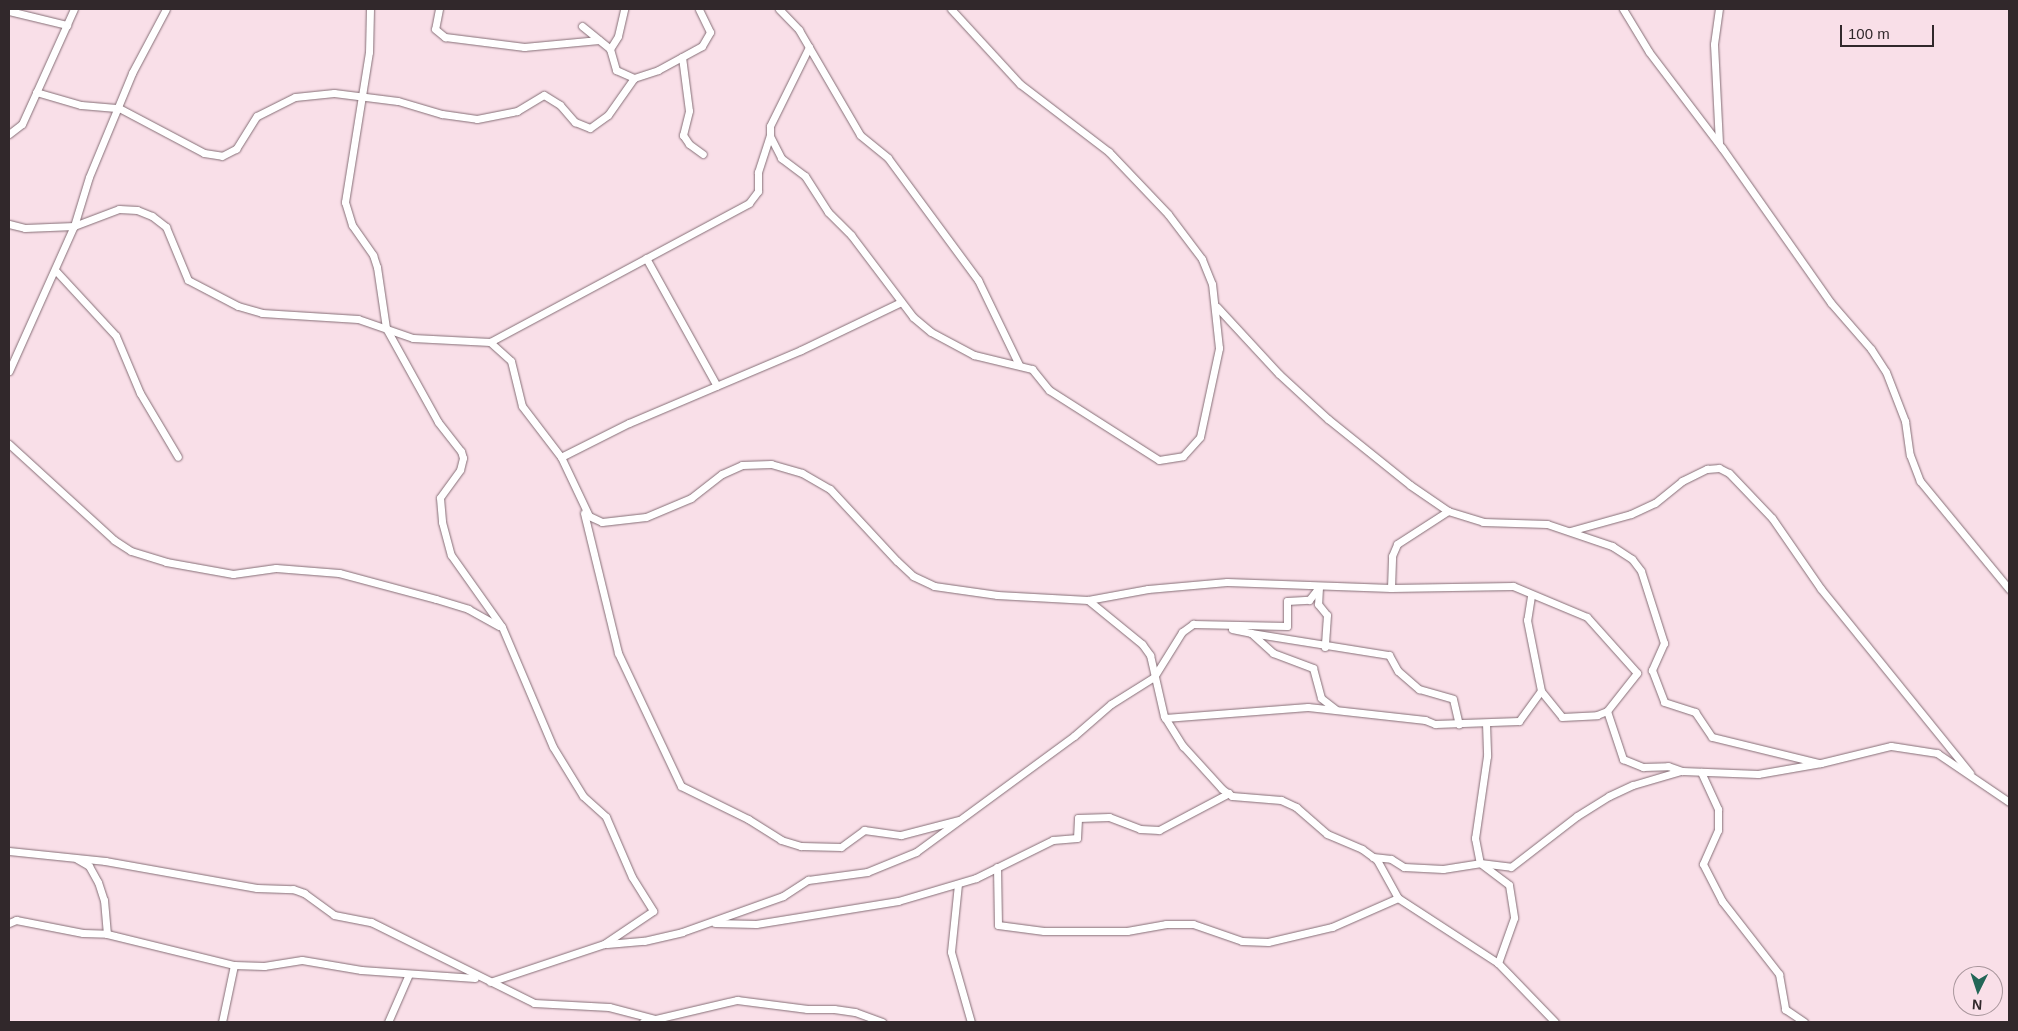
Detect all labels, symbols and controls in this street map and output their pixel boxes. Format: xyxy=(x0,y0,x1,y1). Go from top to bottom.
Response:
scale bar xyxy=(1843,15,1937,47)
text: 100 m xyxy=(1848,25,1890,42)
north arrow xyxy=(1953,966,2003,1016)
text: N xyxy=(1971,997,1983,1013)

